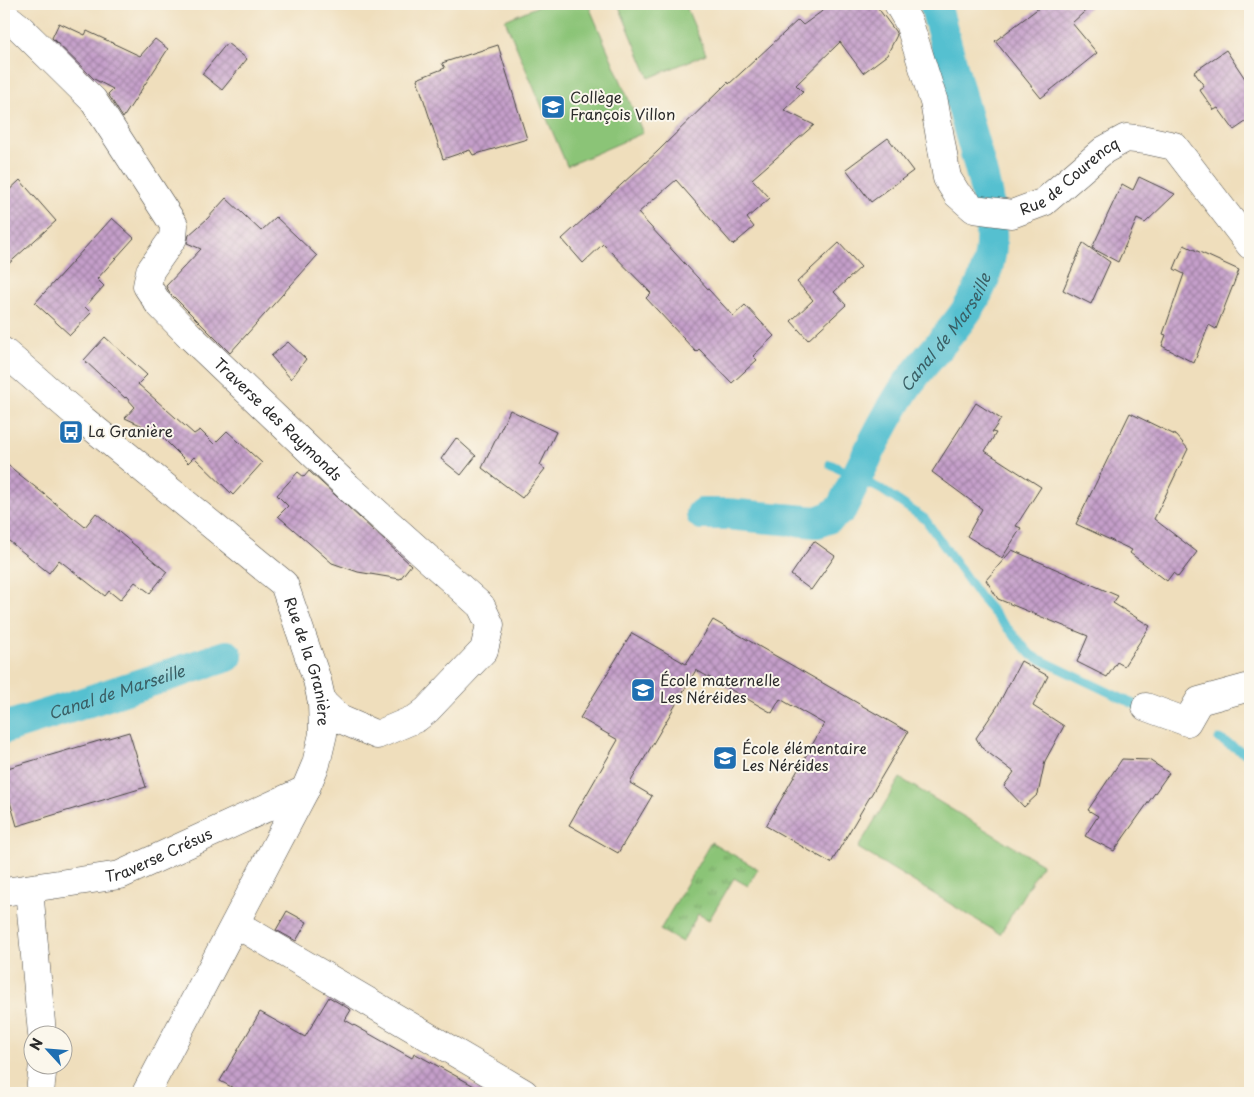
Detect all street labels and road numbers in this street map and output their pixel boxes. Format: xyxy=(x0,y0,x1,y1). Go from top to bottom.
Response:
street label: Rue de Courencq xyxy=(1016,131,1123,220)
street label: Traverse des Raymonds xyxy=(209,352,348,486)
street label: Rue de la Granière xyxy=(279,594,336,726)
street label: Traverse Crésus xyxy=(103,821,215,887)

